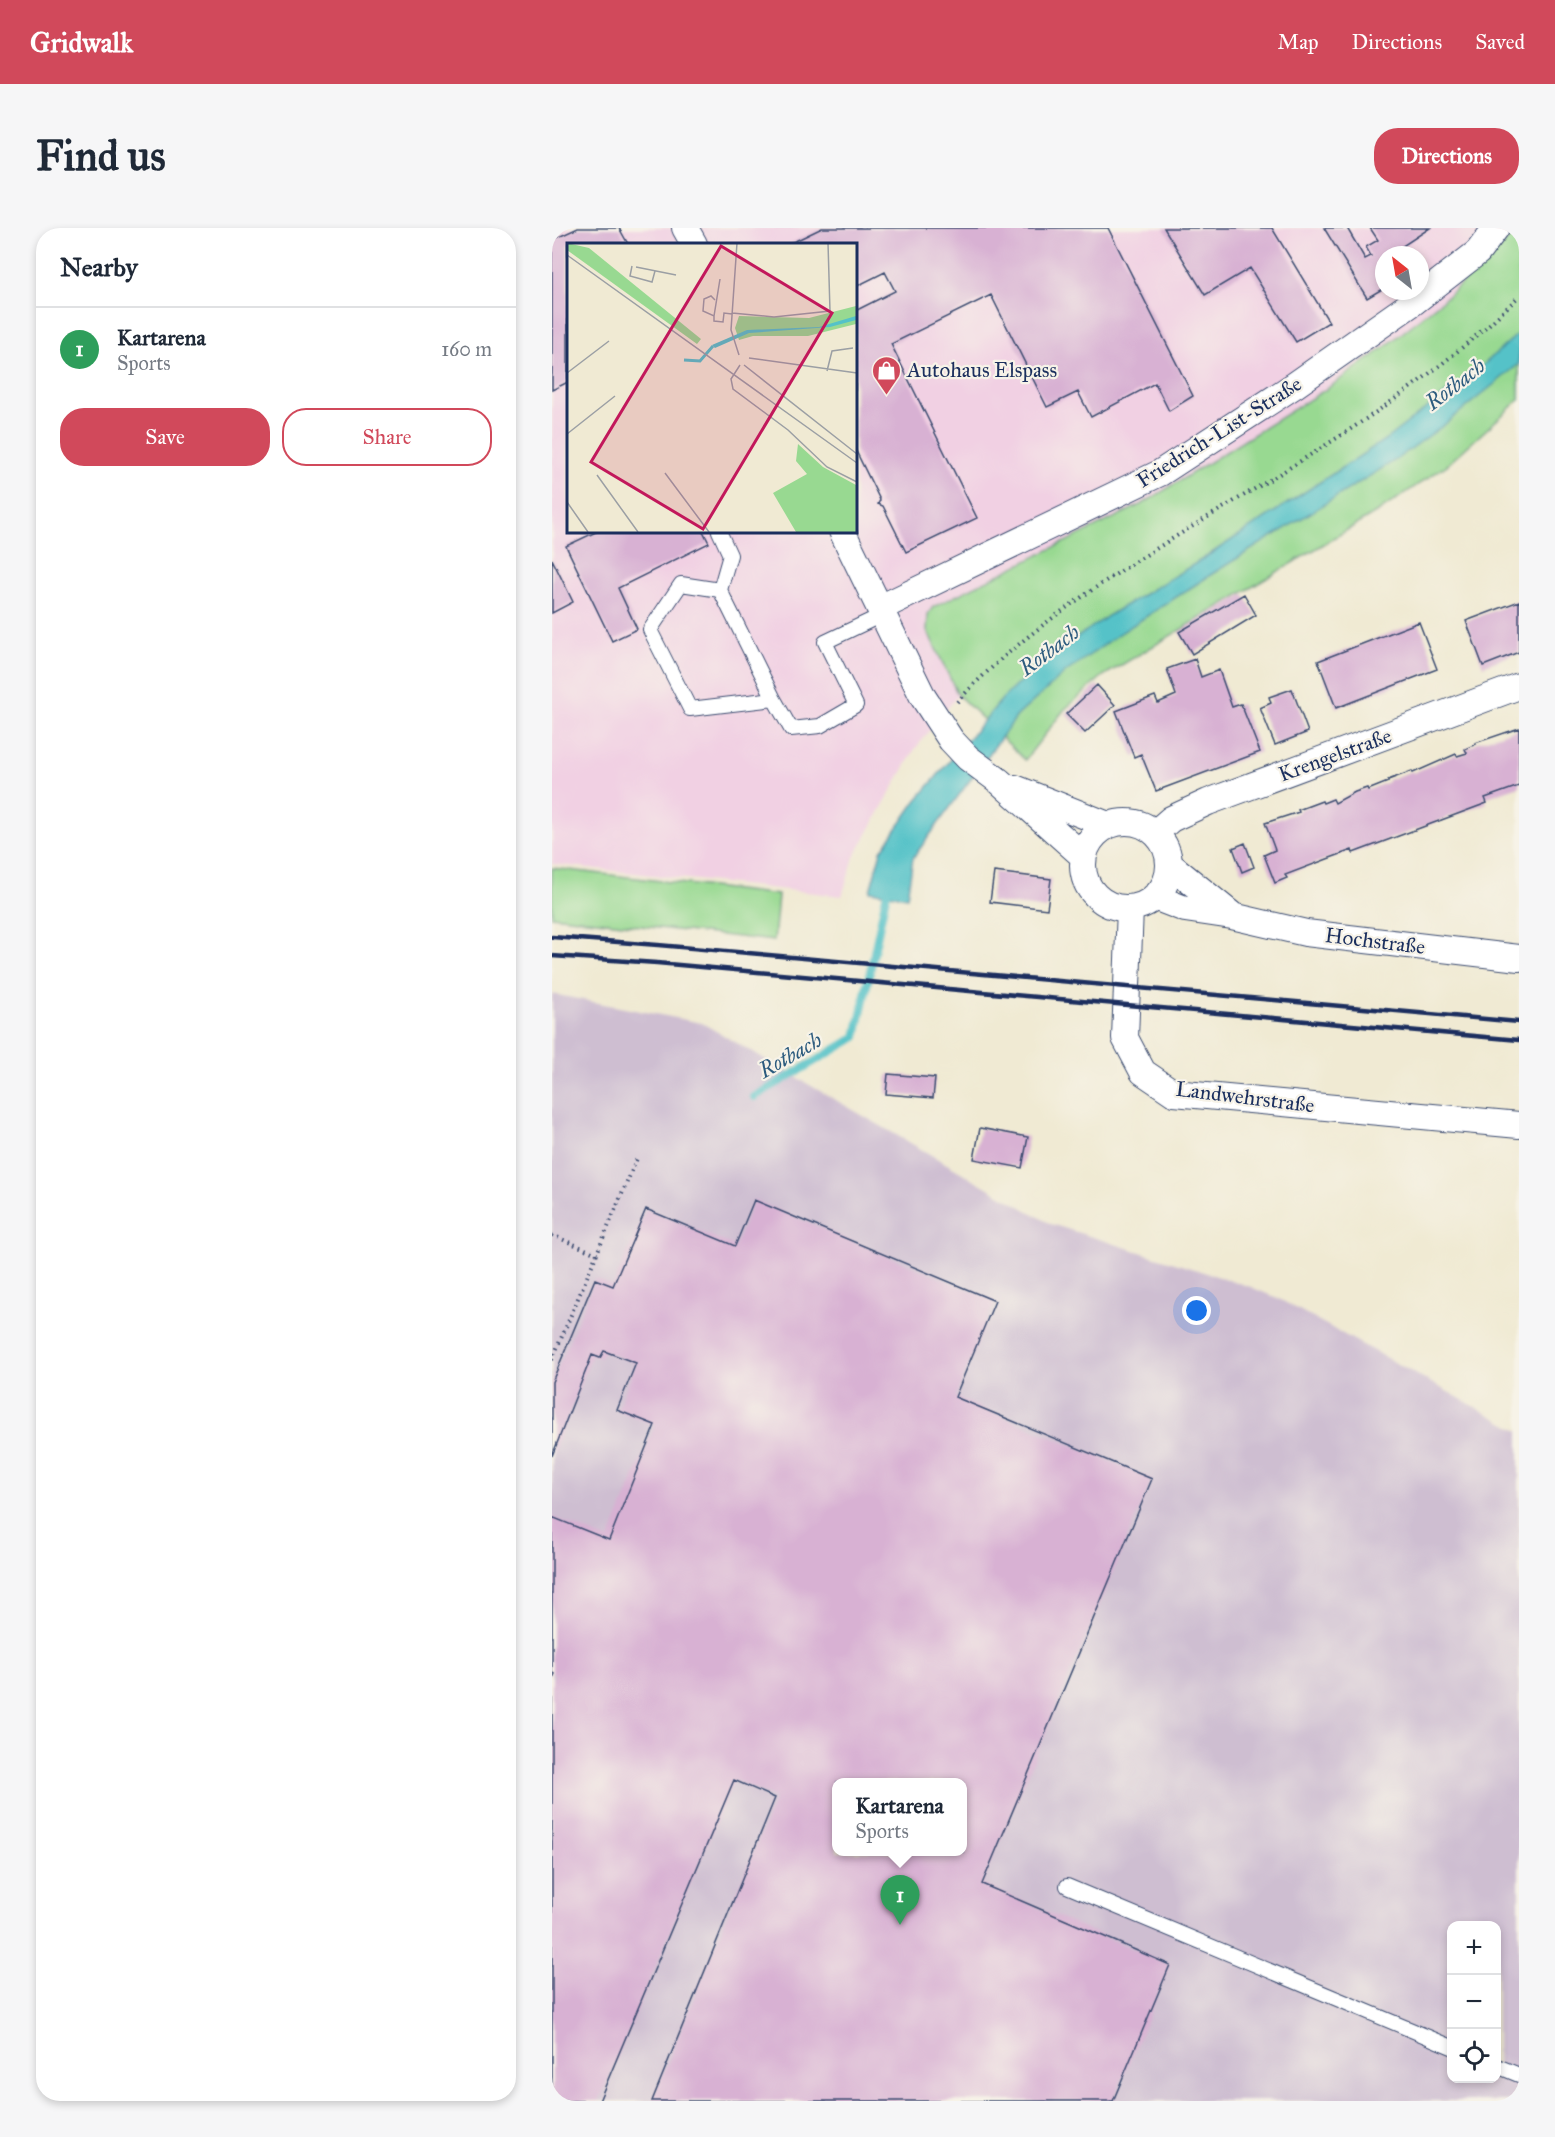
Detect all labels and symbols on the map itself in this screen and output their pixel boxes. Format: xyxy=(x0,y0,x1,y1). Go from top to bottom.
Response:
inset map xyxy=(567,243,856,532)
north arrow xyxy=(1375,246,1429,300)
water label: Rotbach xyxy=(1419,352,1491,416)
shop icon: Autohaus Elspass xyxy=(870,354,902,396)
place label: Autohaus Elspass xyxy=(906,357,1057,383)
street label: Friedrich-List-Straße xyxy=(1132,371,1307,493)
water label: Rotbach xyxy=(1013,618,1085,682)
street label: Krengelstraße xyxy=(1275,722,1395,787)
street label: Hochstraße xyxy=(1323,922,1427,960)
water label: Rotbach xyxy=(753,1026,827,1084)
street label: Landwehrstraße xyxy=(1174,1076,1316,1118)
your location xyxy=(1182,1296,1211,1325)
pin: 1 xyxy=(880,1876,920,1925)

